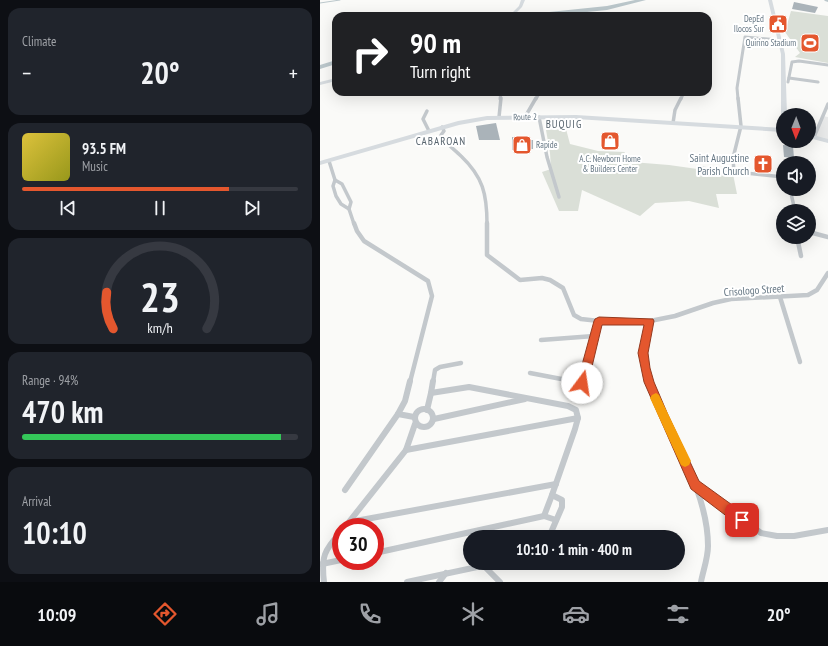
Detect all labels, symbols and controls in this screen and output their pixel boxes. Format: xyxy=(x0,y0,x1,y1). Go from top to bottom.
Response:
place label: DepEd Ilocos Sur xyxy=(734,13,765,34)
public building icon: DepEd Ilocos Sur xyxy=(767,13,789,35)
text: 90 m xyxy=(410,24,461,61)
icon: right xyxy=(344,28,396,80)
sports icon: Quirino Stadium xyxy=(799,32,821,54)
text: Climate xyxy=(22,33,56,50)
place label: Quirino Stadium xyxy=(745,37,796,48)
text: 20° xyxy=(140,53,180,92)
text: − xyxy=(22,59,31,87)
text: + xyxy=(289,59,298,87)
text: Turn right xyxy=(410,60,470,83)
north arrow xyxy=(776,108,816,148)
map controls xyxy=(776,108,816,244)
street label: Route 2 xyxy=(513,111,537,122)
district label: BUQUIG xyxy=(546,117,582,131)
shop icon: A.C. Newborn Home & Builders Center xyxy=(599,130,621,152)
district label: CABAROAN xyxy=(416,134,466,148)
shop icon: Rapide xyxy=(511,134,533,156)
text: 93.5 FM xyxy=(82,139,126,158)
place label: Rapide xyxy=(536,139,558,150)
place label: Saint Augustine Parish Church xyxy=(690,151,749,178)
place label: A.C. Newborn Home & Builders Center xyxy=(579,153,641,174)
church icon: Saint Augustine Parish Church xyxy=(752,153,774,175)
button: sound xyxy=(776,156,816,196)
text: Music xyxy=(82,158,108,175)
icon: previous xyxy=(57,197,79,219)
icon: pause xyxy=(149,197,171,219)
icon: next xyxy=(241,197,263,219)
button: layers xyxy=(776,204,816,244)
text: 23 xyxy=(140,270,180,323)
street label: Crisologo Street xyxy=(723,281,785,299)
text: km/h xyxy=(147,318,173,337)
position arrow xyxy=(561,362,603,404)
text: Range · 94% xyxy=(22,372,78,389)
text: 470 km xyxy=(22,392,103,431)
text: Arrival xyxy=(22,493,51,510)
pin xyxy=(725,503,759,537)
icon: arrive xyxy=(731,509,753,531)
text: 10:10 xyxy=(22,513,87,552)
speed limit sign: 30 xyxy=(332,518,384,570)
text: 10:10 · 1 min · 400 m xyxy=(516,540,632,559)
icon: directions xyxy=(151,600,179,628)
icon: music xyxy=(254,600,282,628)
icon: phone xyxy=(356,600,384,628)
icon: climate xyxy=(459,600,487,628)
icon: car xyxy=(562,600,590,628)
icon: filters xyxy=(664,600,692,628)
text: 10:09 xyxy=(37,603,76,626)
text: 20° xyxy=(767,603,791,626)

